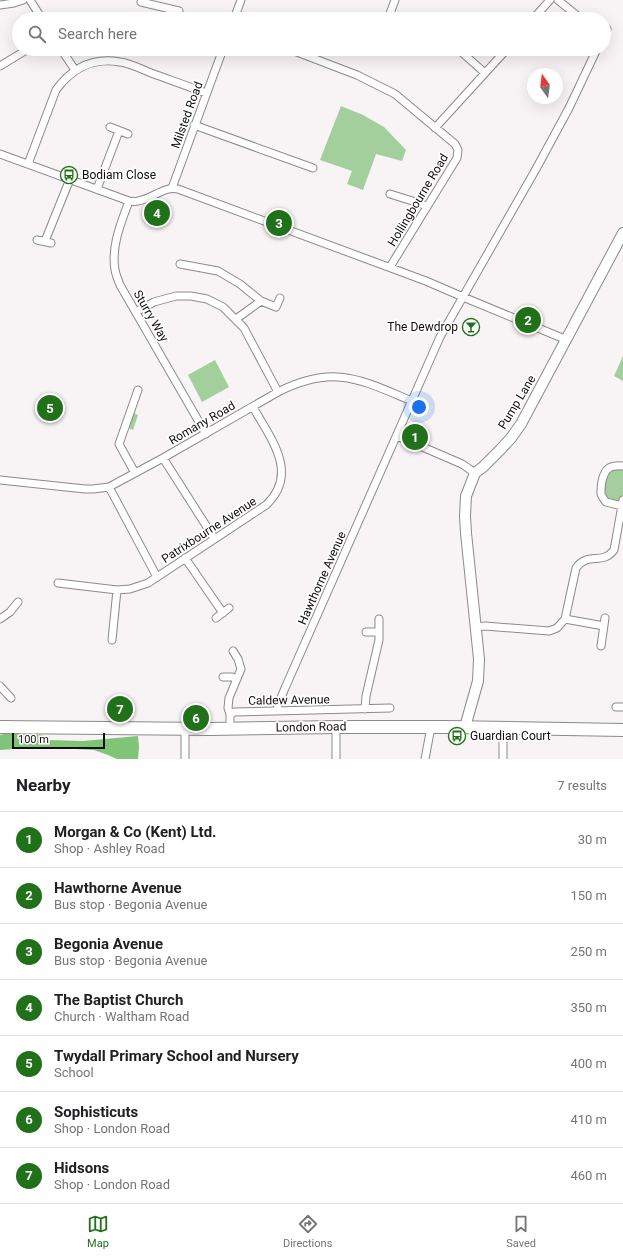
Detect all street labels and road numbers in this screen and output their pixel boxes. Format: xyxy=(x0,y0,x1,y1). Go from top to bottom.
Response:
street label: Milsted Road xyxy=(168,80,206,150)
street label: Hollingbourne Road xyxy=(385,151,451,249)
street label: Sturry Way xyxy=(131,288,172,345)
street label: Pump Lane xyxy=(495,373,539,431)
street label: Romany Road xyxy=(166,398,238,448)
street label: Patrixbourne Avenue xyxy=(159,494,259,566)
street label: Hawthorne Avenue xyxy=(295,529,349,627)
street label: Caldew Avenue xyxy=(248,692,330,708)
street label: London Road xyxy=(276,719,346,735)

